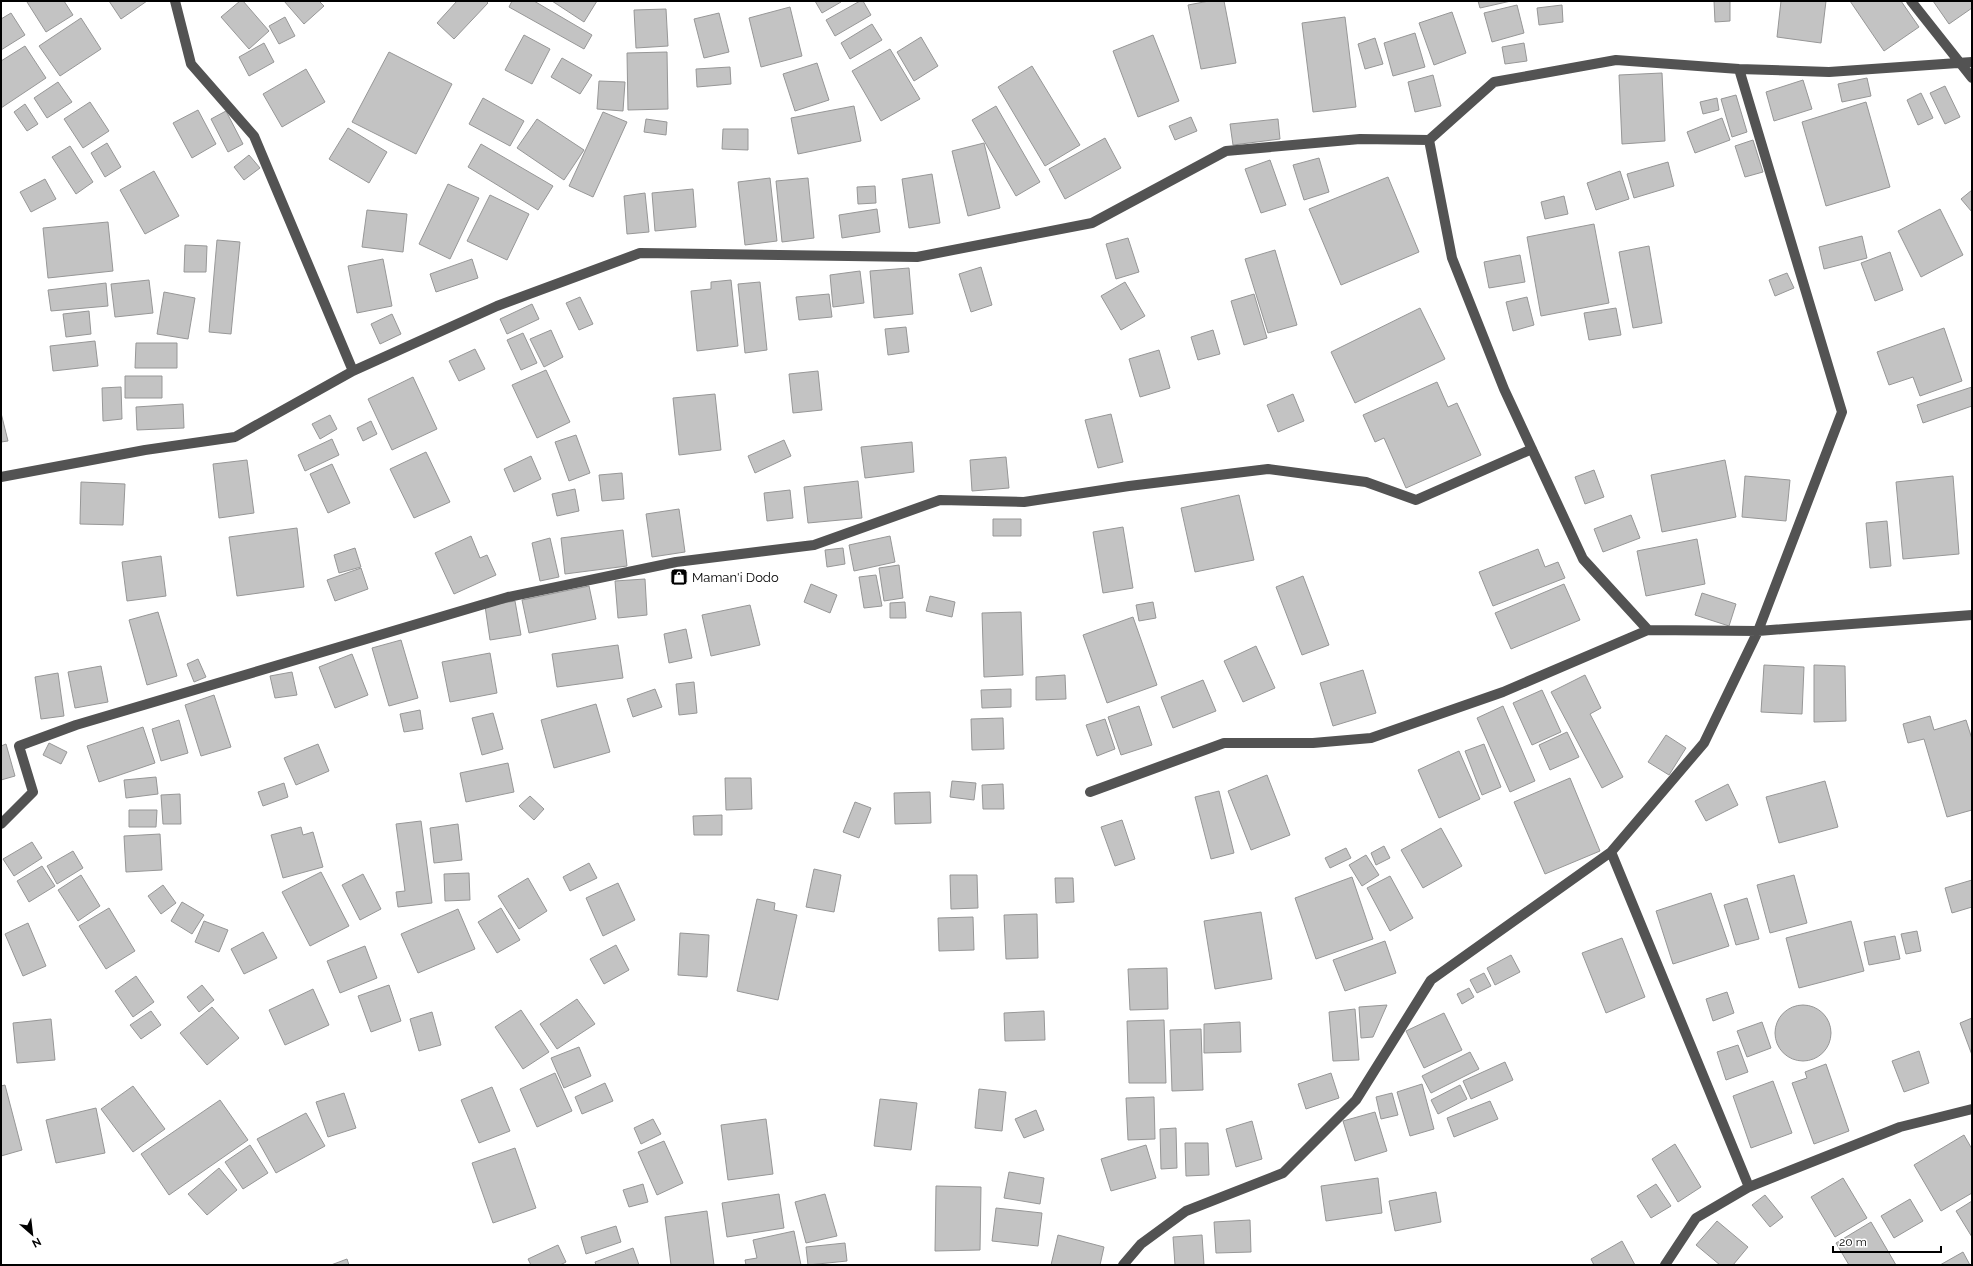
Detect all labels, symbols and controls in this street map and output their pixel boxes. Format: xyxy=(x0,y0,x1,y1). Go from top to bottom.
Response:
shop icon: Maman'i Dodo xyxy=(669,567,689,587)
place label: Maman'i Dodo xyxy=(692,570,779,585)
north arrow xyxy=(12,1214,52,1254)
scale bar xyxy=(1833,1228,1941,1254)
text: N xyxy=(30,1235,43,1250)
text: 20 m xyxy=(1839,1235,1867,1249)

